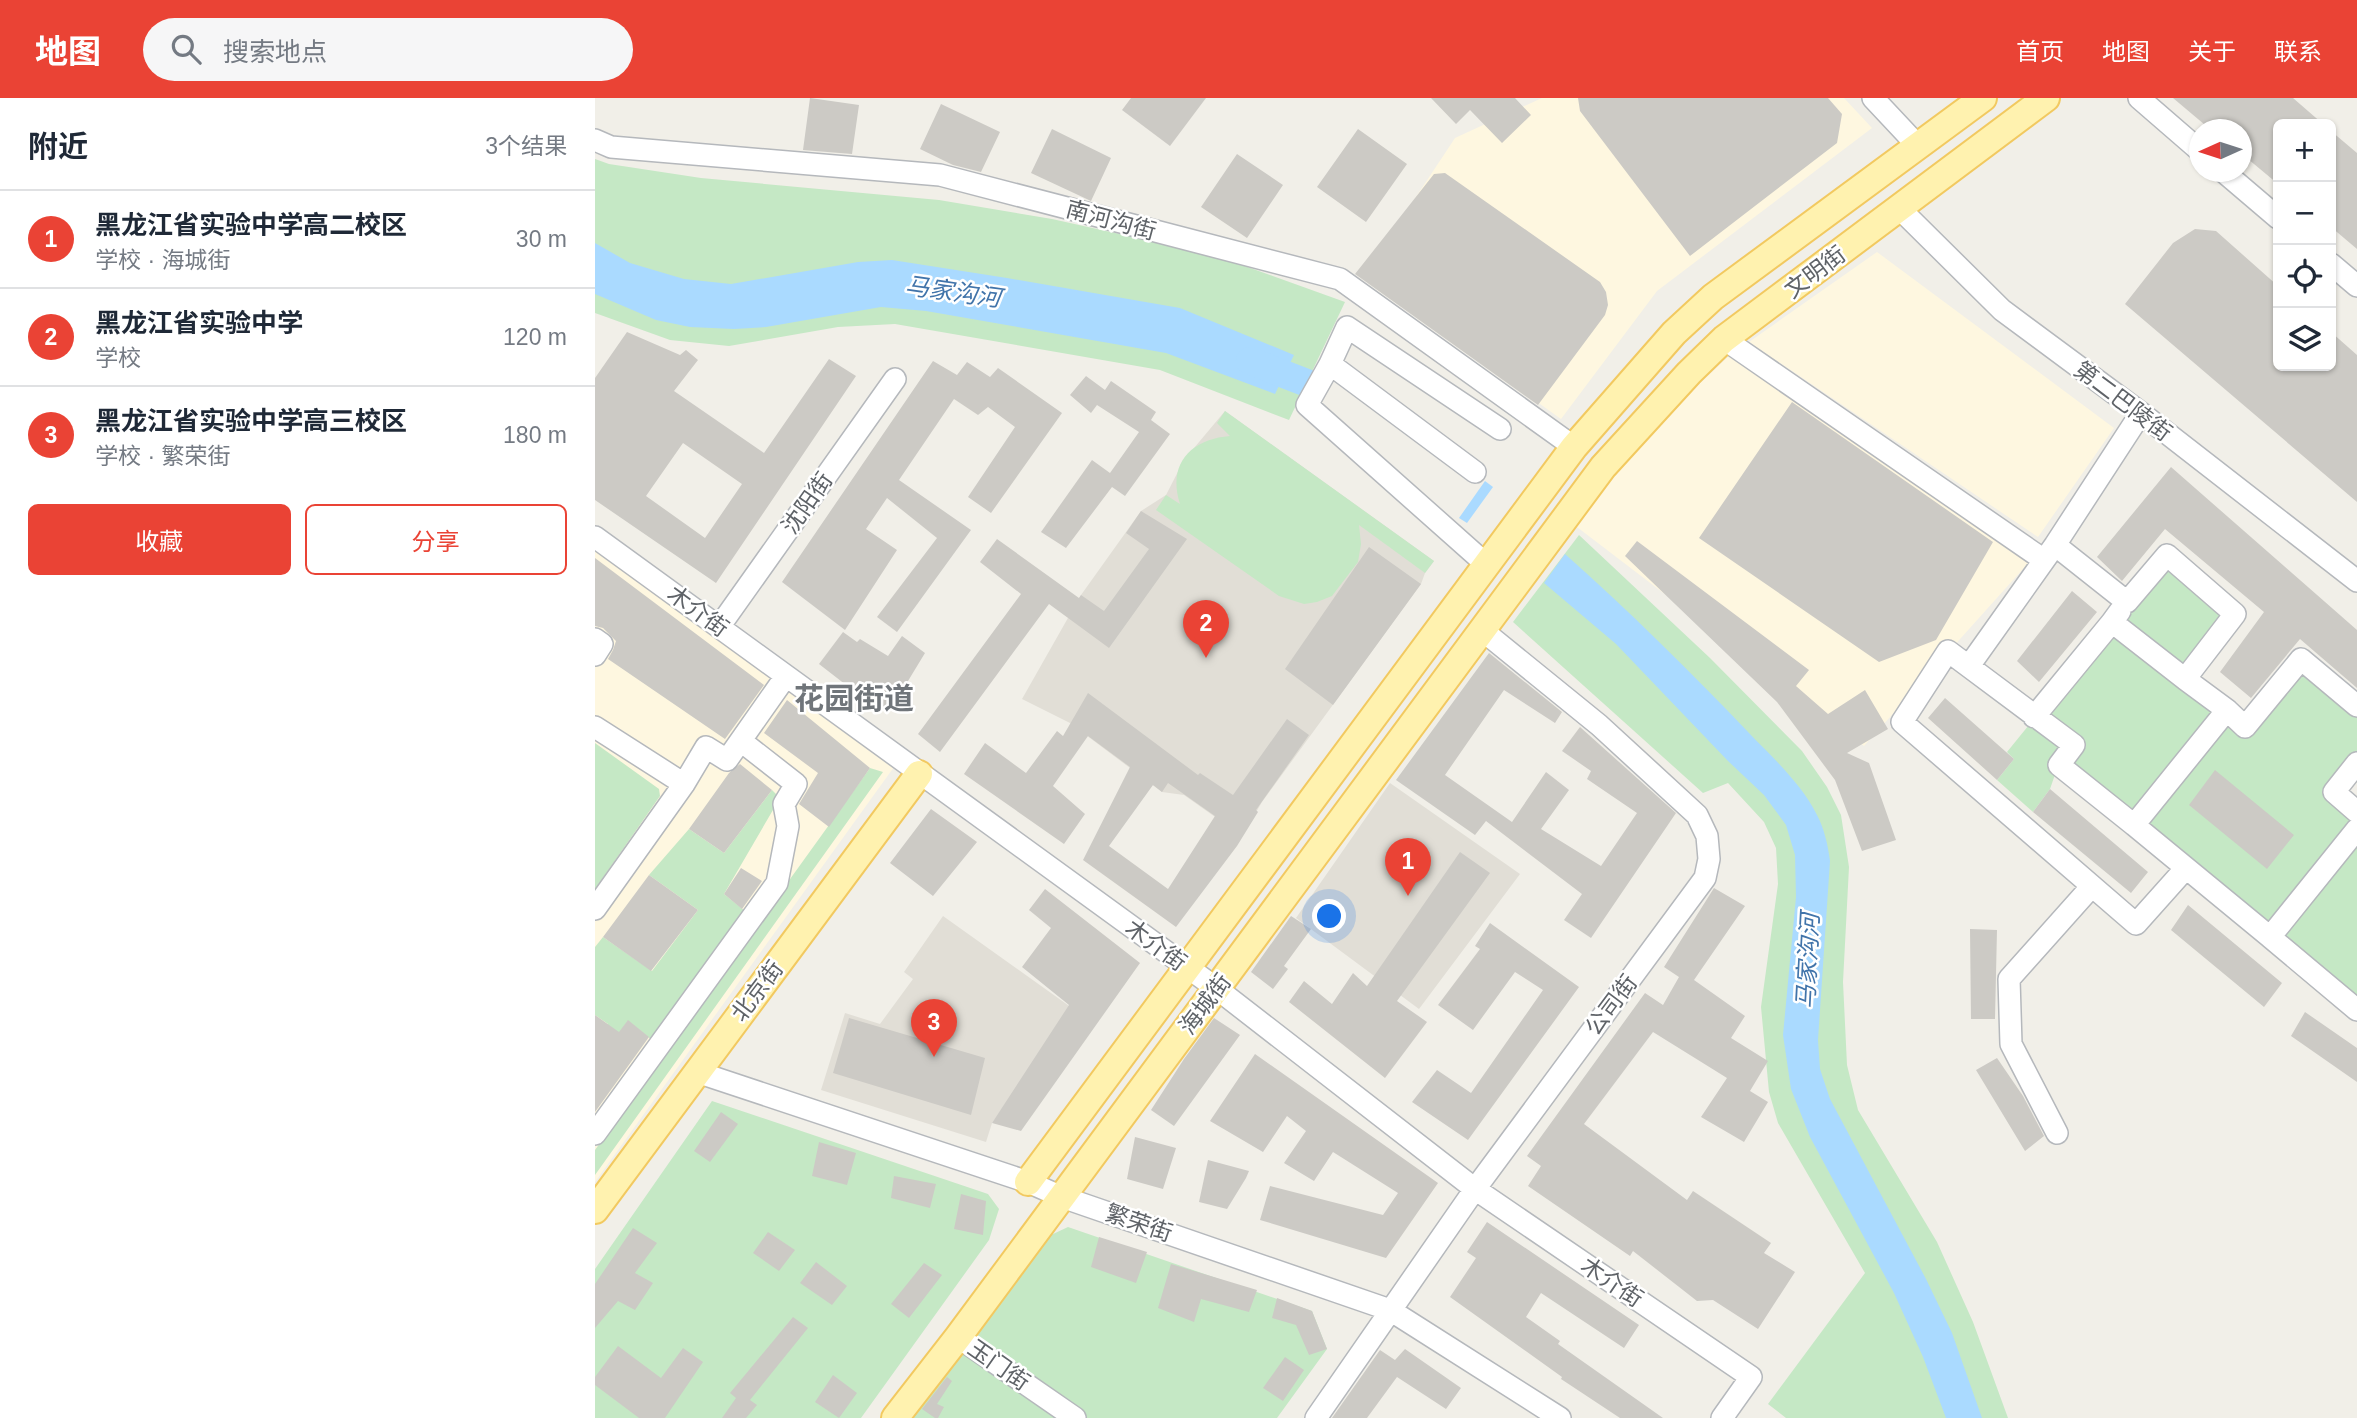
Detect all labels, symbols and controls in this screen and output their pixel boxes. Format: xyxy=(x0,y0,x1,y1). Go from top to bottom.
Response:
search box xyxy=(143,18,633,81)
icon: search xyxy=(167,30,205,68)
text: 地图 xyxy=(35,33,101,70)
text: 搜索地点 xyxy=(223,37,327,67)
text: 首页 xyxy=(2016,38,2064,65)
text: 地图 xyxy=(2102,38,2150,65)
text: 关于 xyxy=(2188,38,2236,65)
text: 联系 xyxy=(2274,38,2322,65)
north arrow xyxy=(2189,119,2252,182)
map controls xyxy=(2273,119,2336,371)
button: + xyxy=(2273,119,2336,182)
text: 附近 xyxy=(28,130,88,163)
text: 3个结果 xyxy=(485,133,567,159)
button: − xyxy=(2273,182,2336,245)
street label: 南河沟街 xyxy=(1063,196,1159,244)
text: 黑龙江省实验中学高二校区 xyxy=(95,210,407,240)
text: 1 xyxy=(45,226,57,252)
text: 30 m xyxy=(516,226,567,252)
street label: 文明街 xyxy=(1780,241,1850,303)
button: locate xyxy=(2273,245,2336,308)
text: 学校 · 海城街 xyxy=(95,247,230,273)
water label: 马家沟河 xyxy=(904,271,1006,312)
text: 黑龙江省实验中学 xyxy=(95,308,303,338)
button: layers xyxy=(2273,308,2336,371)
text: 2 xyxy=(45,324,57,350)
text: 120 m xyxy=(503,324,567,350)
text: 学校 xyxy=(95,345,141,371)
street label: 第二巴陵街 xyxy=(2069,356,2177,446)
text: 黑龙江省实验中学高三校区 xyxy=(95,406,407,436)
text: 3 xyxy=(45,422,57,448)
text: 180 m xyxy=(503,422,567,448)
text: 学校 · 繁荣街 xyxy=(95,443,230,469)
street label: 沈阳街 xyxy=(777,467,837,539)
button: 收藏 xyxy=(28,504,291,575)
button: 分享 xyxy=(305,504,567,575)
street label: 木介街 xyxy=(662,580,734,642)
pin: 2 xyxy=(1183,600,1229,658)
district label: 花园街道 xyxy=(794,682,914,715)
pin: 1 xyxy=(1385,838,1431,896)
your location xyxy=(1312,899,1346,933)
water label: 马家沟河 xyxy=(1792,908,1824,1010)
street label: 木介街 xyxy=(1120,914,1192,976)
street label: 北京街 xyxy=(726,956,788,1026)
street label: 海城街 xyxy=(1174,969,1236,1039)
street label: 公司街 xyxy=(1580,970,1642,1040)
pin: 3 xyxy=(911,999,957,1057)
street label: 繁荣街 xyxy=(1102,1199,1176,1247)
street label: 木介街 xyxy=(1576,1252,1648,1312)
street label: 玉门街 xyxy=(963,1335,1035,1395)

